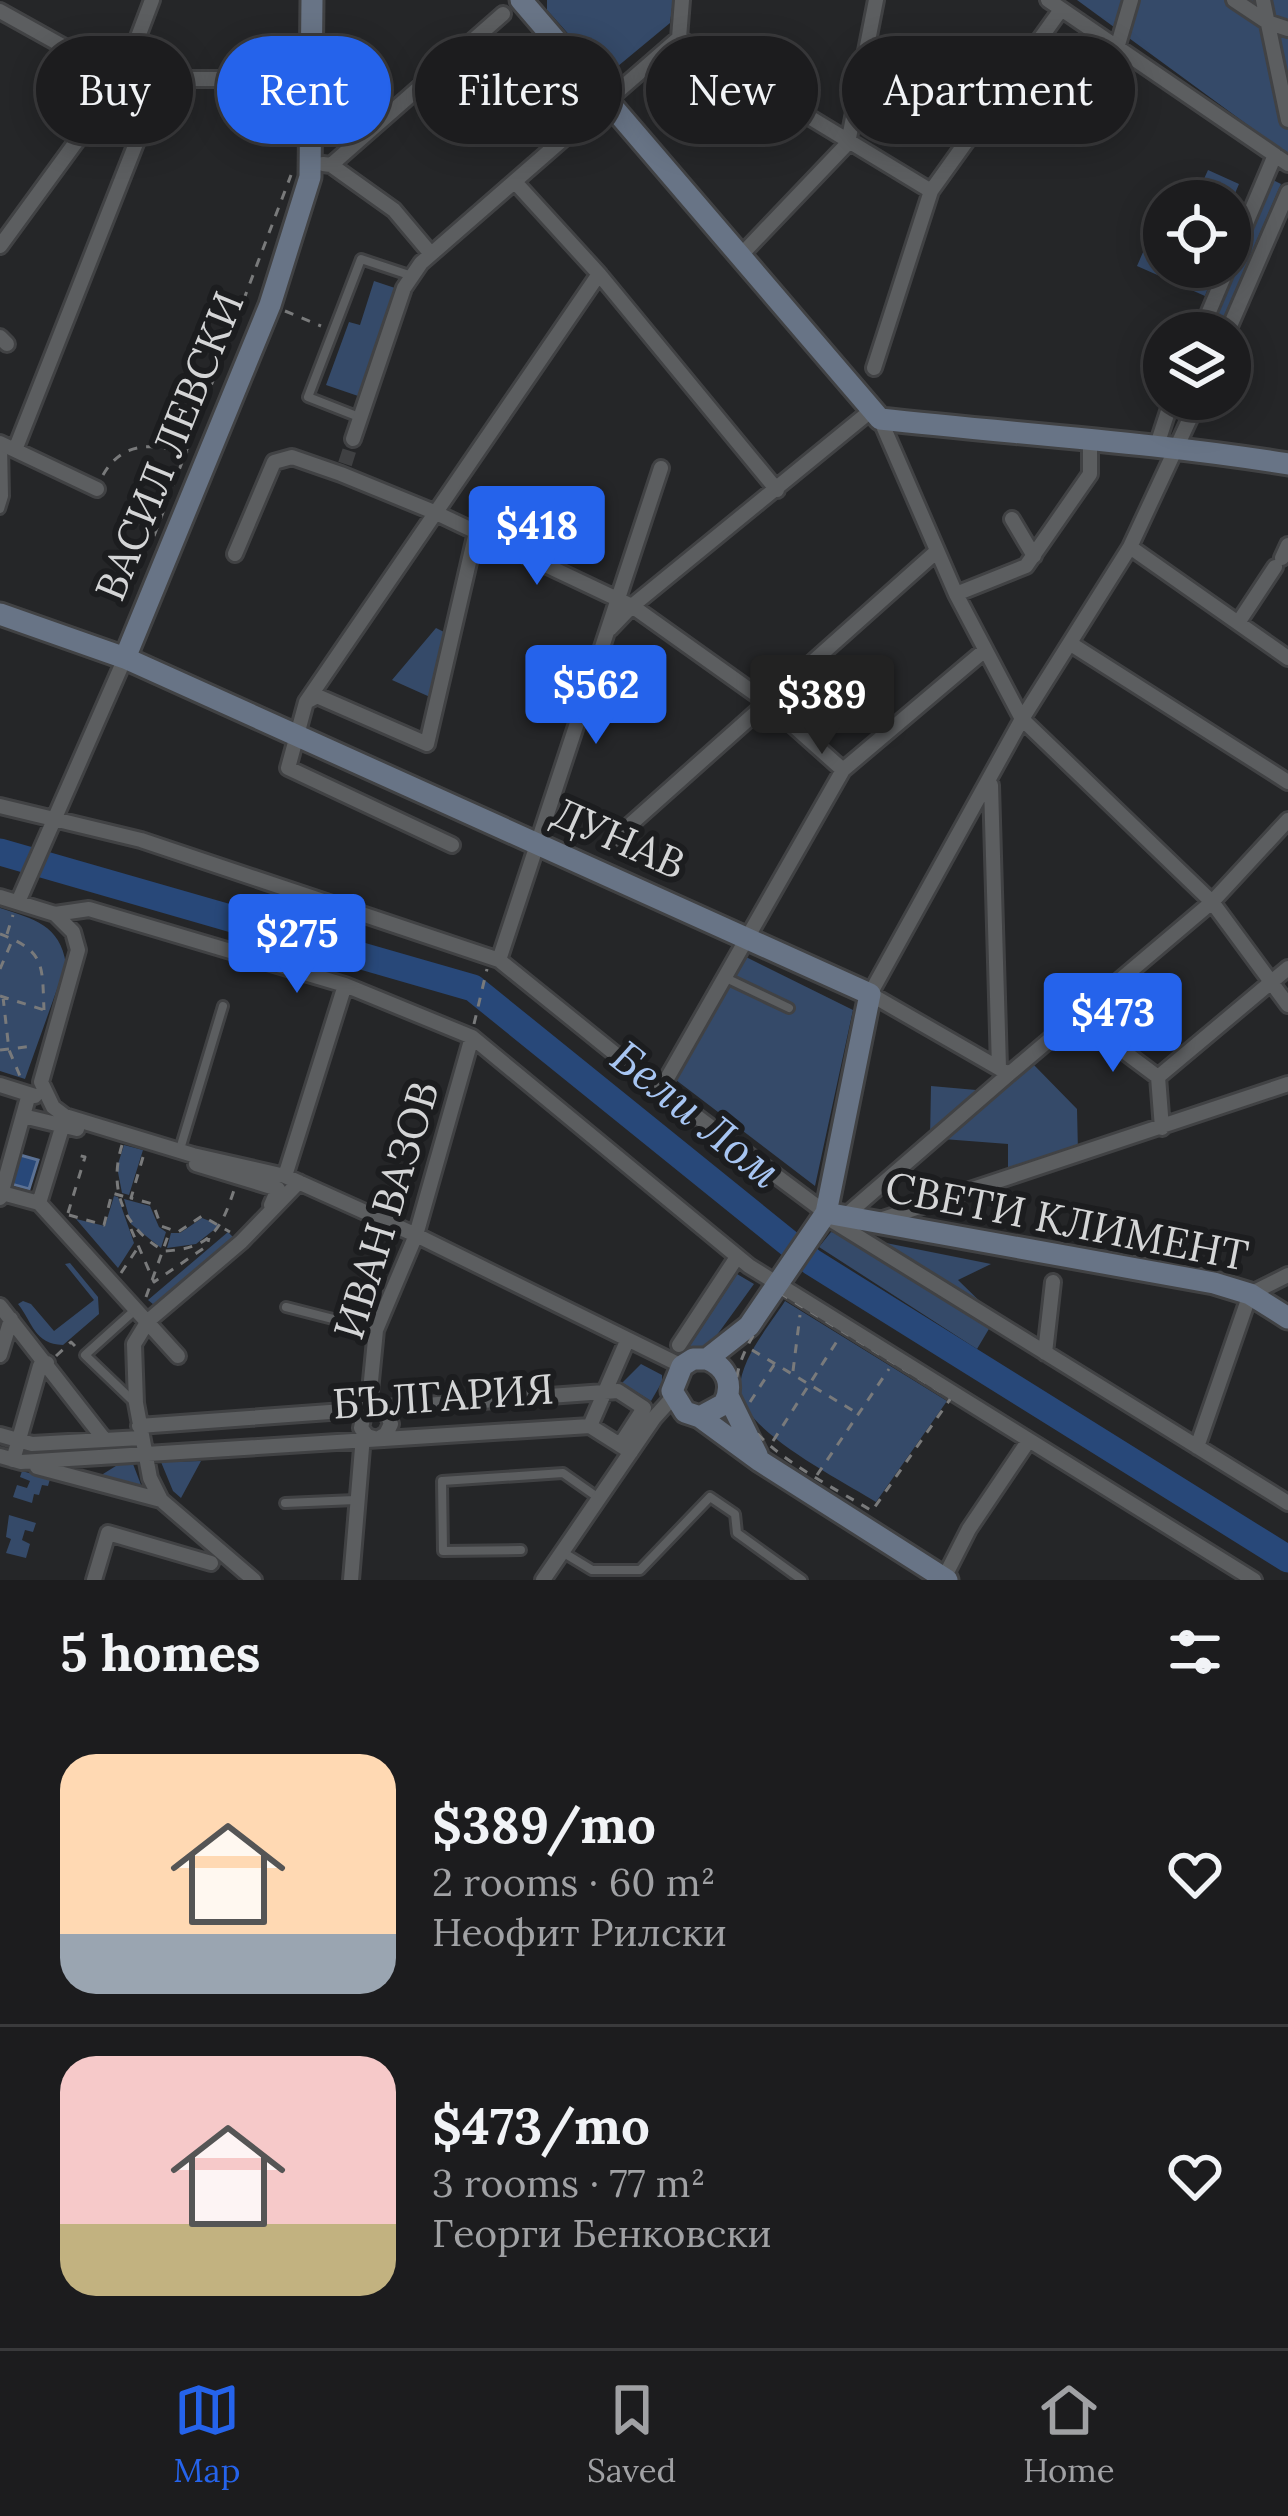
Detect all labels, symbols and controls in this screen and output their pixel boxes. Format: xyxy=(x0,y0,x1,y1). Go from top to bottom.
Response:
chip: Buy xyxy=(36,36,193,144)
chip: Rent xyxy=(217,36,391,144)
chip: Filters xyxy=(415,36,622,144)
chip: New xyxy=(646,36,818,144)
chip: Apartment xyxy=(842,36,1135,144)
map controls xyxy=(1143,180,1251,420)
button: locate xyxy=(1143,180,1251,288)
street label: ВАСИЛ ЛЕВСКИ xyxy=(83,284,255,608)
button: layers xyxy=(1143,312,1251,420)
pin: $418 xyxy=(466,486,608,588)
text: $418 xyxy=(496,500,578,550)
pin: $562 xyxy=(525,645,667,747)
pin: $389 xyxy=(751,655,893,757)
text: $562 xyxy=(552,659,640,709)
text: $389 xyxy=(777,669,867,719)
street label: ДУНАВ xyxy=(544,785,694,891)
pin: $275 xyxy=(226,894,368,996)
text: $275 xyxy=(255,908,339,958)
pin: $473 xyxy=(1042,973,1184,1075)
text: $473 xyxy=(1071,987,1155,1037)
water label: Бели Лом xyxy=(600,1028,793,1199)
street label: ИВАН ВАЗОВ xyxy=(321,1075,451,1345)
street label: СВЕТИ КЛИМЕНТ xyxy=(881,1159,1253,1283)
street label: БЪЛГАРИЯ xyxy=(330,1361,556,1431)
icon: filters xyxy=(1162,1619,1228,1685)
text: 5 homes xyxy=(60,1620,261,1685)
text: $389/mo xyxy=(432,1792,656,1857)
icon: home xyxy=(156,1802,300,1946)
icon: heart xyxy=(1162,1841,1228,1907)
text: 2 rooms · 60 m² xyxy=(432,1857,716,1907)
text: Неофит Рилски xyxy=(432,1907,727,1957)
text: $473/mo xyxy=(432,2093,650,2158)
icon: home xyxy=(156,2104,300,2248)
icon: heart xyxy=(1162,2143,1228,2209)
text: 3 rooms · 77 m² xyxy=(432,2158,706,2208)
text: Георги Бенковски xyxy=(432,2208,772,2258)
tab: Map xyxy=(173,2377,240,2491)
tab: Saved xyxy=(587,2377,676,2491)
tab: Home xyxy=(1023,2377,1115,2491)

